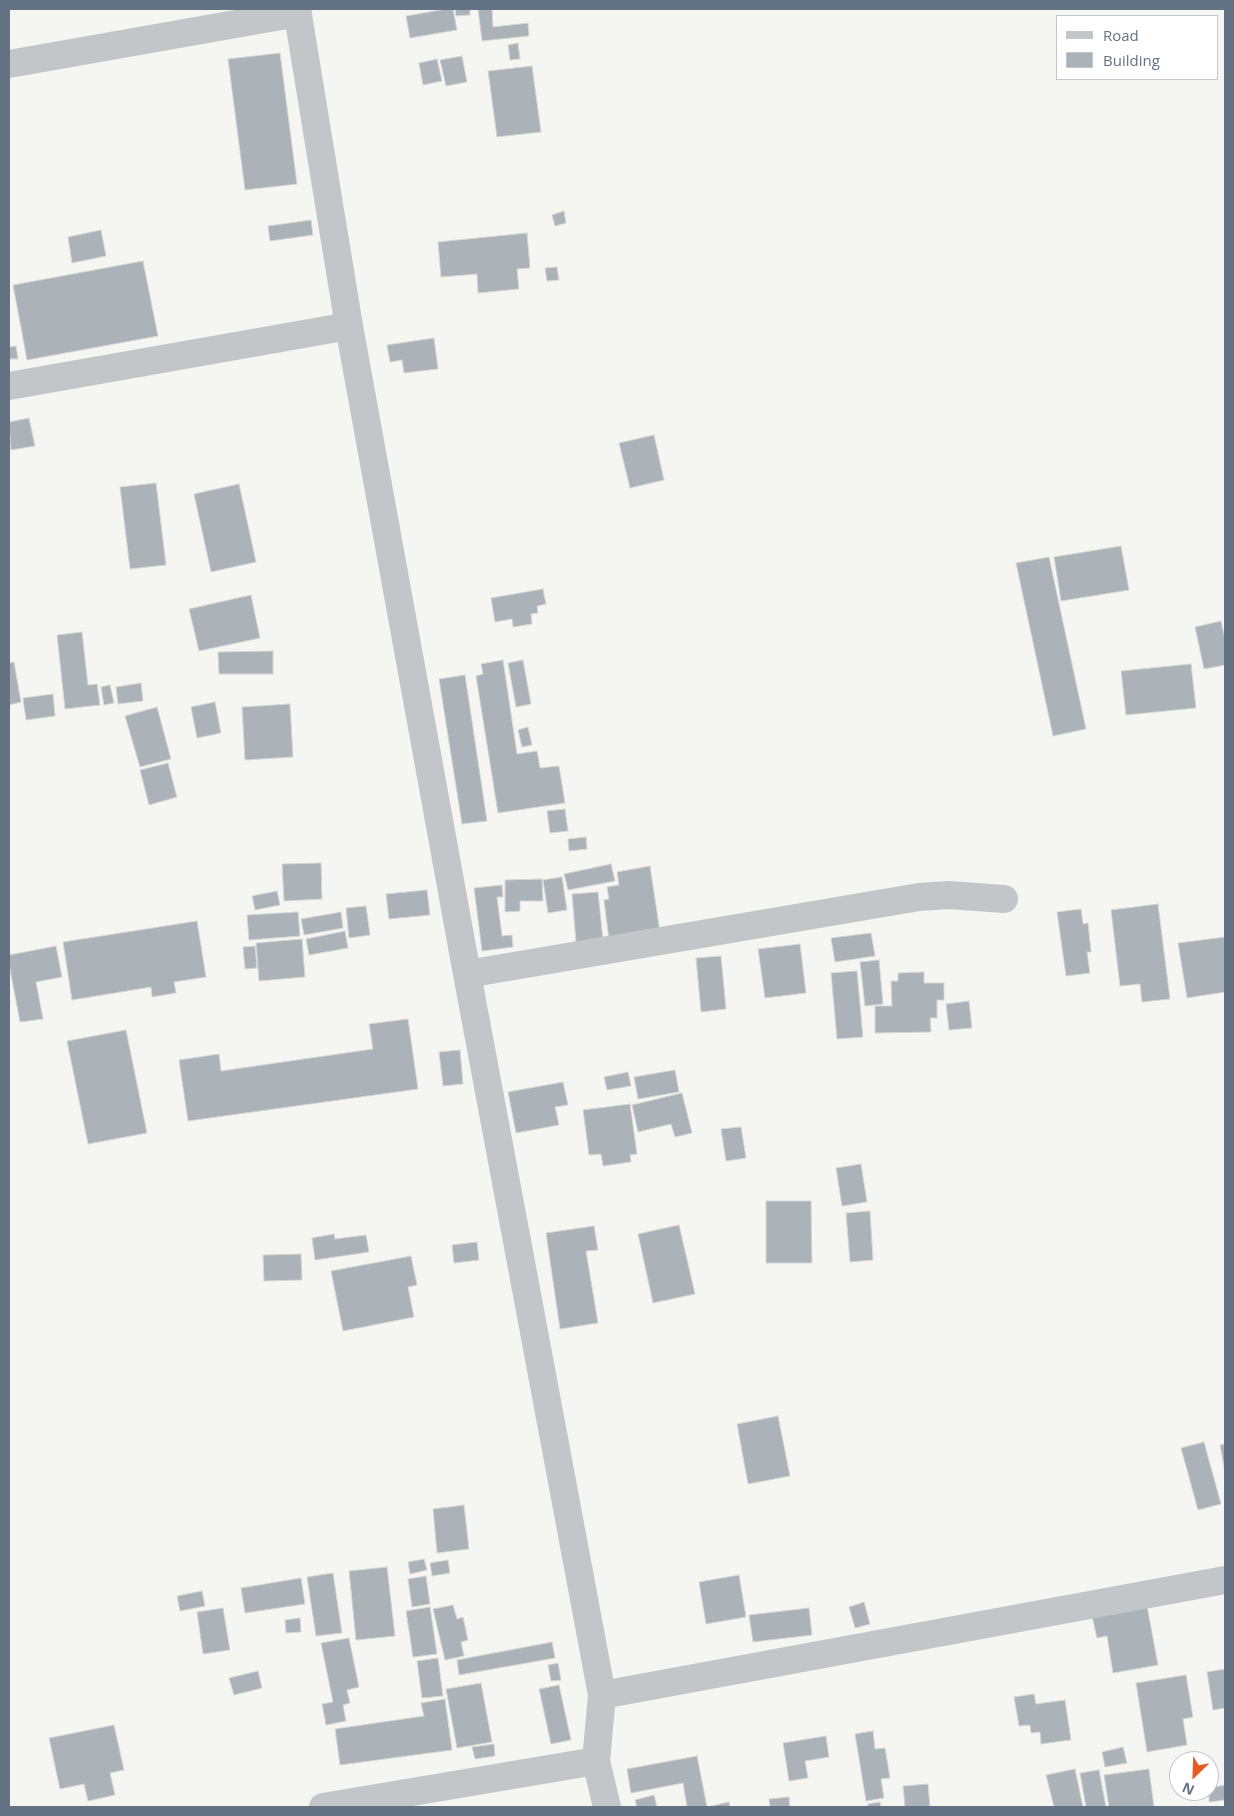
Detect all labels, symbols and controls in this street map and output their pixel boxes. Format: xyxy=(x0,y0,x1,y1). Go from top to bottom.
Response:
legend xyxy=(1056,15,1219,80)
text: Road xyxy=(1103,25,1139,45)
text: Building xyxy=(1103,50,1160,70)
north arrow xyxy=(1169,1751,1219,1801)
text: N xyxy=(1179,1778,1197,1800)

